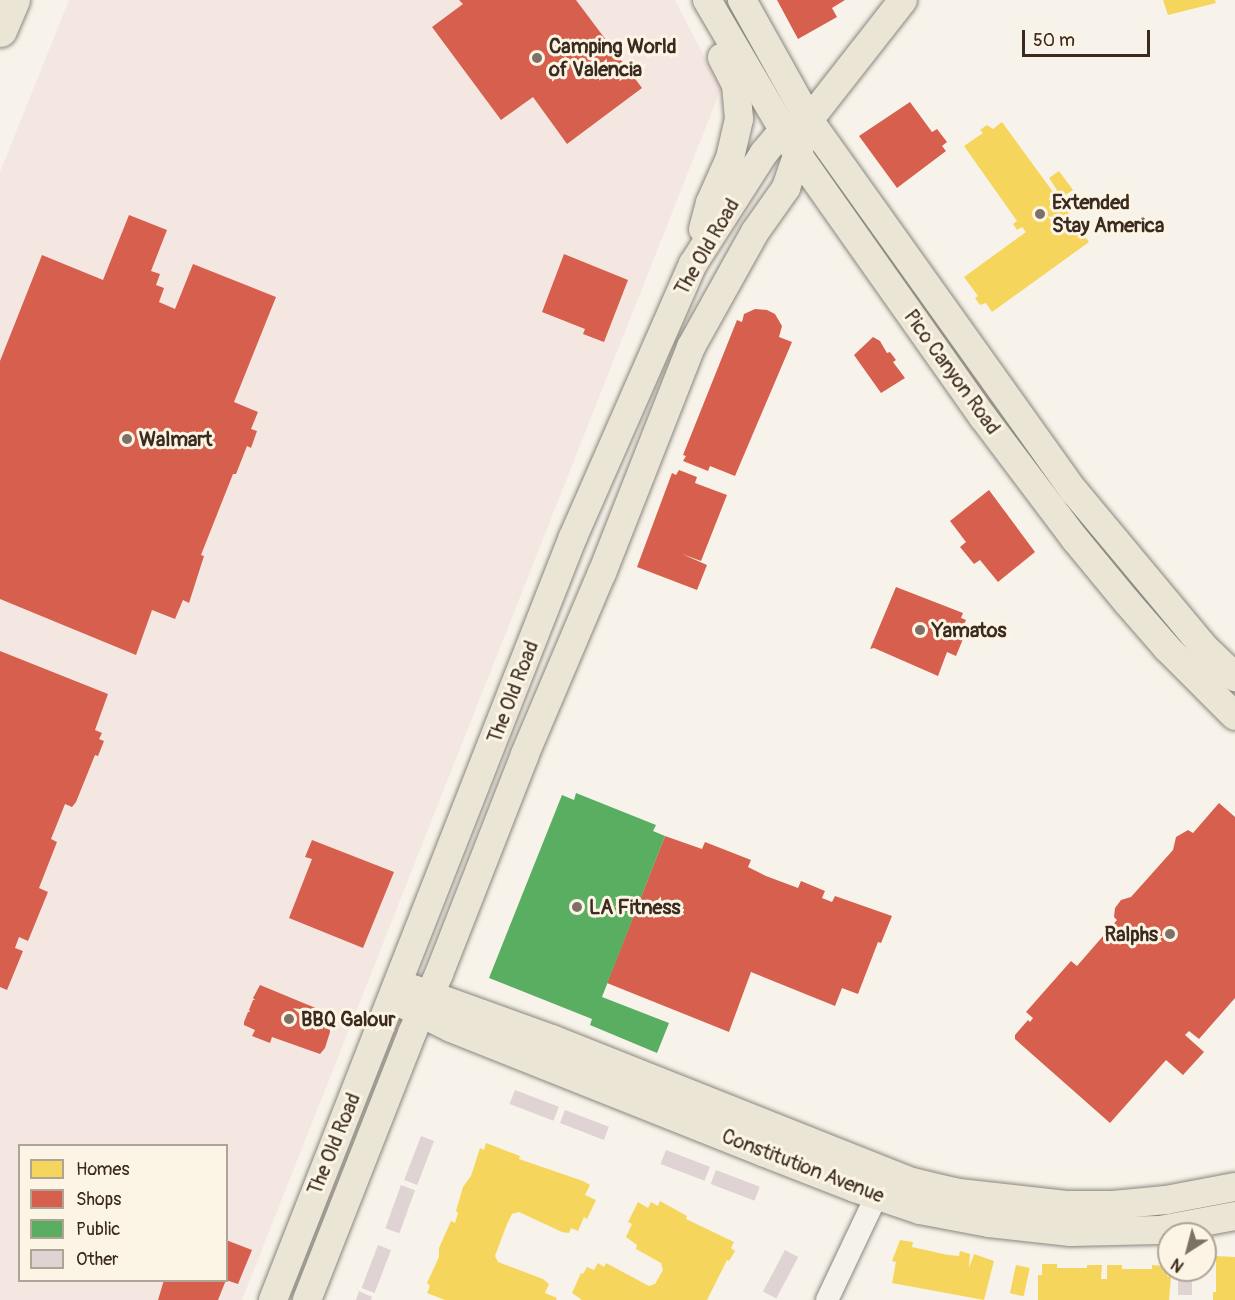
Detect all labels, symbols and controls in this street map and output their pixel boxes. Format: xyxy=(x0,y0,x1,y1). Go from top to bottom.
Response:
scale bar xyxy=(1025,18,1152,56)
text: 50 m xyxy=(1033,29,1075,52)
place label: Camping World of Valencia xyxy=(549,34,676,81)
marker: Camping World of Valencia xyxy=(530,51,544,65)
place label: Extended Stay America xyxy=(1052,190,1164,237)
street label: The Old Road xyxy=(670,194,744,300)
marker: Extended Stay America xyxy=(1033,207,1047,221)
street label: Pico Canyon Road xyxy=(899,305,1005,439)
place label: Walmart xyxy=(139,427,212,451)
marker: Walmart xyxy=(120,432,134,446)
place label: Yamatos xyxy=(932,618,1006,642)
marker: Yamatos xyxy=(913,623,927,637)
street label: The Old Road xyxy=(482,637,544,747)
place label: LA Fitness xyxy=(589,895,680,919)
marker: LA Fitness xyxy=(570,900,584,914)
place label: Ralphs xyxy=(1105,922,1158,946)
marker: Ralphs xyxy=(1163,927,1177,941)
place label: BBQ Galour xyxy=(301,1007,395,1031)
marker: BBQ Galour xyxy=(282,1012,296,1026)
street label: The Old Road xyxy=(303,1090,365,1198)
street label: Constitution Avenue xyxy=(719,1124,887,1208)
legend xyxy=(18,1144,228,1282)
text: Homes xyxy=(76,1158,129,1181)
text: Shops xyxy=(76,1188,121,1211)
text: Public xyxy=(76,1218,120,1241)
north arrow xyxy=(1157,1222,1217,1282)
text: Other xyxy=(76,1248,118,1271)
text: N xyxy=(1167,1254,1188,1276)

